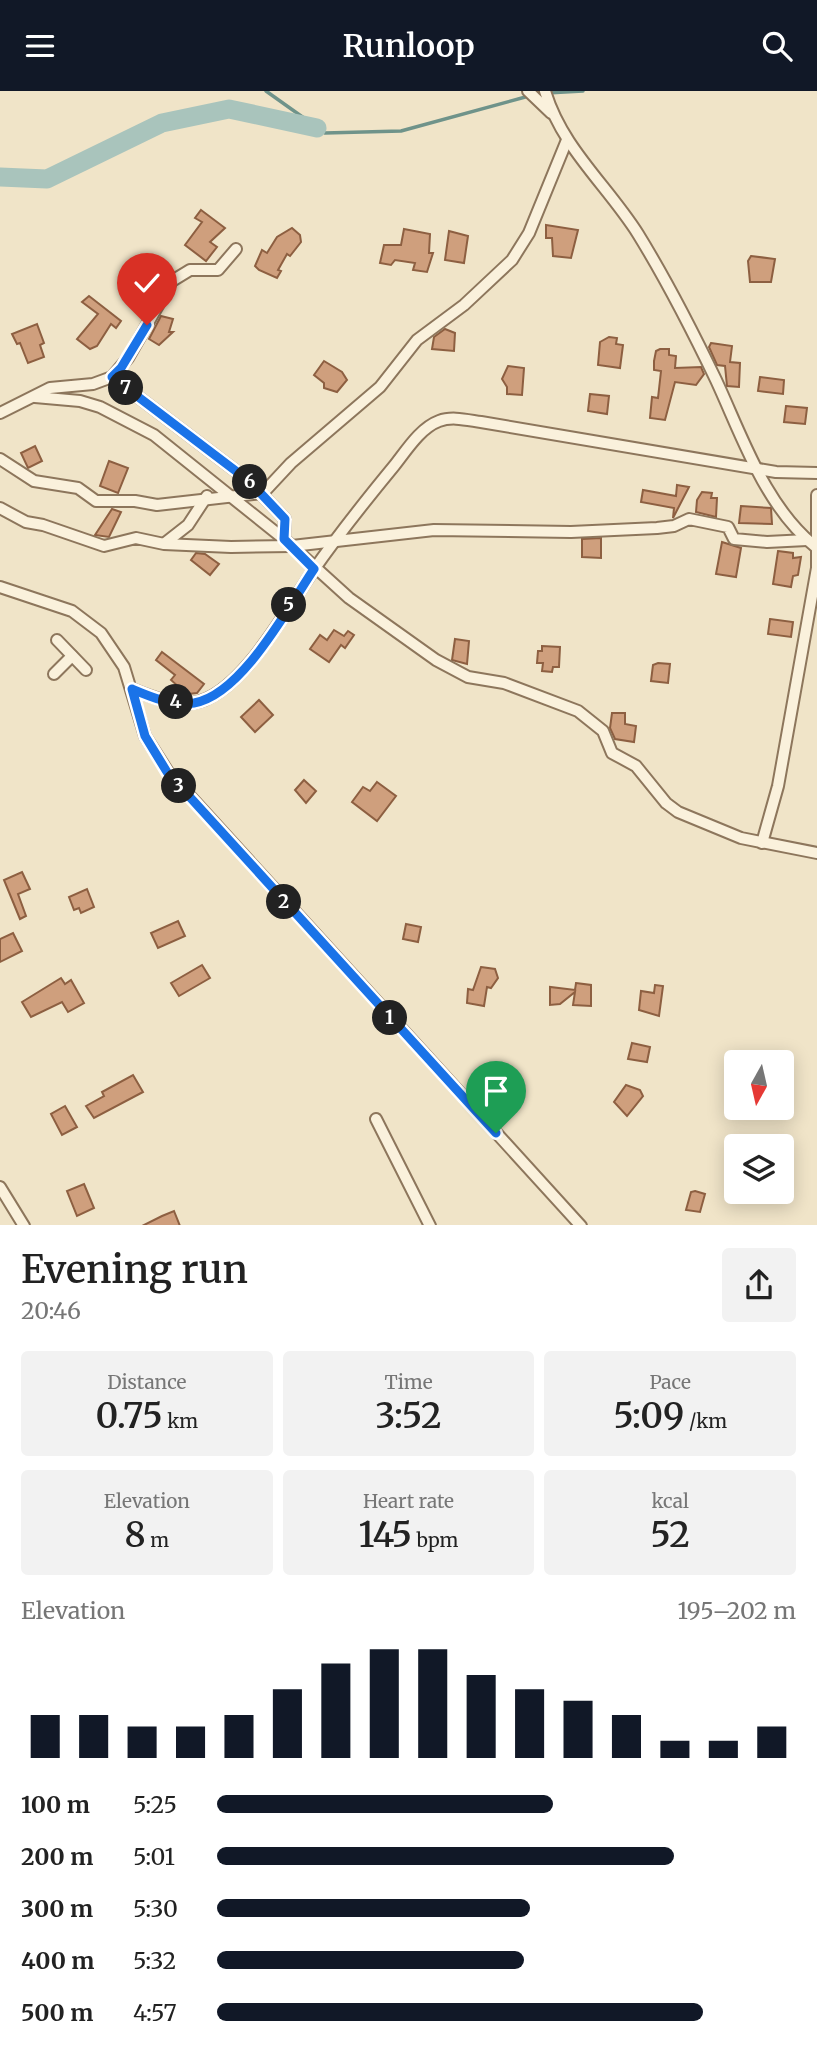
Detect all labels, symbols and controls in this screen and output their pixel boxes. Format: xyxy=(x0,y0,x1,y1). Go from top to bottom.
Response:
text: Runloop xyxy=(342,26,475,66)
icon: menu xyxy=(21,27,59,65)
icon: search xyxy=(758,27,796,65)
pin xyxy=(117,253,177,325)
icon: check xyxy=(128,264,166,302)
pin: 7 xyxy=(108,371,144,405)
text: 7 xyxy=(120,375,131,399)
pin: 6 xyxy=(232,465,268,499)
text: 6 xyxy=(244,469,255,493)
pin: 5 xyxy=(272,587,306,623)
text: 5 xyxy=(283,592,294,616)
pin: 4 xyxy=(158,685,194,719)
text: 4 xyxy=(169,689,182,713)
pin: 3 xyxy=(162,769,196,803)
text: 3 xyxy=(173,773,184,797)
pin: 2 xyxy=(266,885,302,919)
text: 2 xyxy=(278,889,289,913)
pin: 1 xyxy=(372,1000,408,1035)
text: 1 xyxy=(385,1005,394,1029)
north arrow xyxy=(724,1050,794,1120)
map controls xyxy=(724,1050,794,1204)
pin xyxy=(466,1061,526,1133)
icon: arrive xyxy=(477,1072,515,1110)
button: layers xyxy=(724,1134,794,1204)
text: Evening run xyxy=(21,1246,248,1293)
button: share xyxy=(722,1248,796,1322)
text: 20:46 xyxy=(21,1296,81,1325)
text: Distance xyxy=(107,1370,187,1394)
text: Time xyxy=(384,1370,433,1394)
text: Pace xyxy=(649,1370,691,1394)
text: 0.75 xyxy=(95,1394,163,1438)
text: 3:52 xyxy=(375,1394,442,1438)
text: 5:09 xyxy=(613,1394,684,1438)
text: km xyxy=(163,1409,198,1433)
text: /km xyxy=(684,1409,727,1433)
text: Elevation xyxy=(104,1489,190,1513)
text: Heart rate xyxy=(363,1489,454,1513)
text: kcal xyxy=(651,1489,689,1513)
text: 8 xyxy=(125,1513,146,1557)
text: 145 xyxy=(359,1513,412,1557)
text: 52 xyxy=(650,1513,690,1557)
text: m xyxy=(146,1528,169,1552)
text: bpm xyxy=(412,1528,458,1552)
text: Elevation xyxy=(21,1596,125,1625)
text: 195–202 m xyxy=(678,1596,796,1625)
text: 100 m xyxy=(21,1790,90,1819)
text: 5:25 xyxy=(133,1790,177,1819)
text: 200 m xyxy=(21,1842,93,1871)
text: 5:01 xyxy=(133,1842,175,1871)
text: 300 m xyxy=(21,1894,93,1923)
text: 5:30 xyxy=(133,1894,178,1923)
text: 400 m xyxy=(21,1946,95,1975)
text: 5:32 xyxy=(133,1946,176,1975)
text: 500 m xyxy=(21,1998,93,2027)
text: 4:57 xyxy=(133,1998,177,2027)

